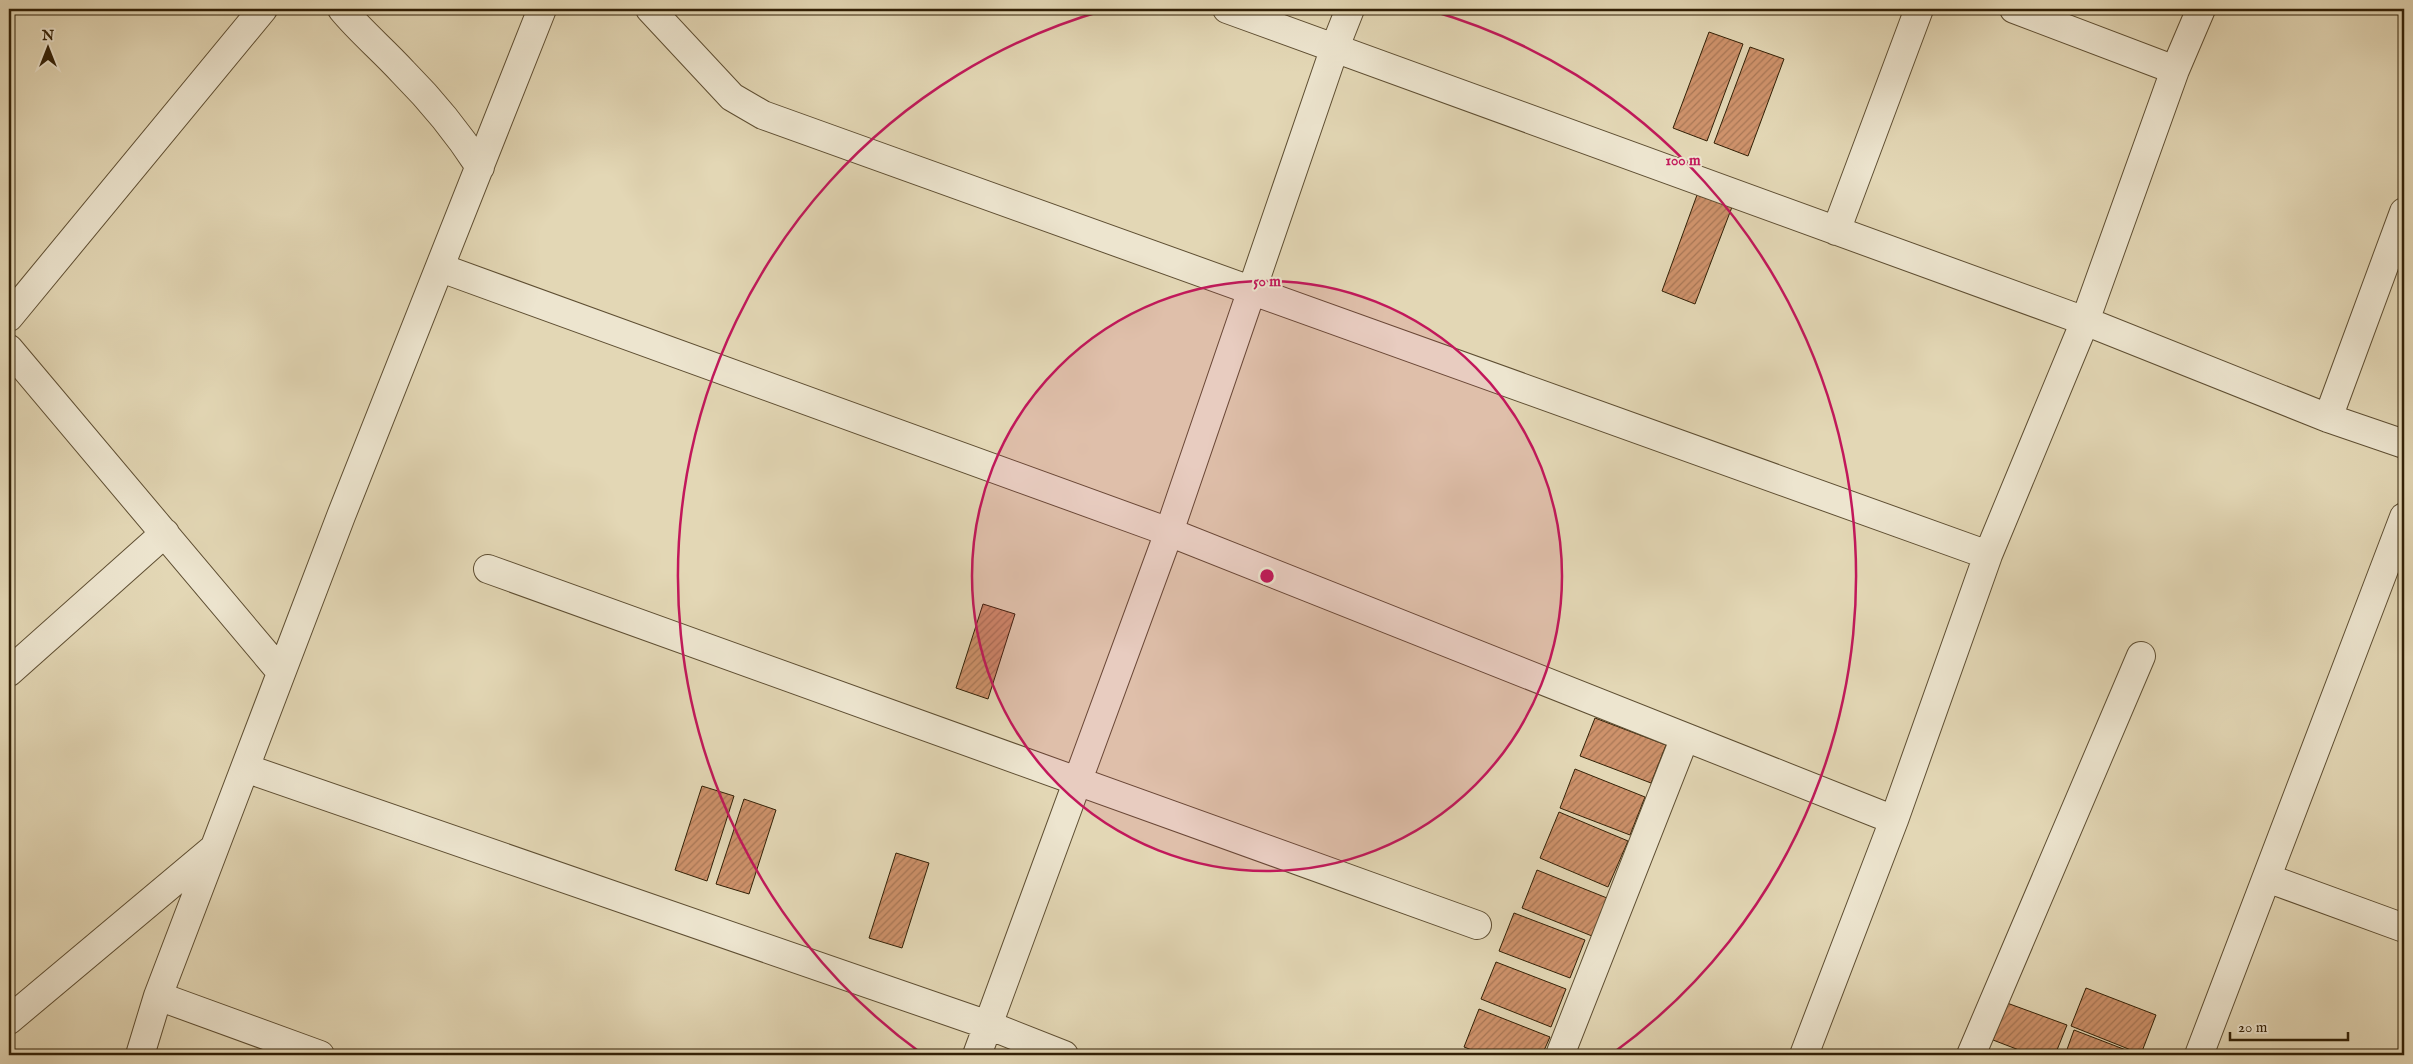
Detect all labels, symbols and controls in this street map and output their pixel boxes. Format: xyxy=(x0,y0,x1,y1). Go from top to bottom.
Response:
north arrow xyxy=(22,22,72,72)
text: N xyxy=(41,27,54,45)
text: 100 m xyxy=(1665,151,1701,170)
text: 50 m xyxy=(1253,272,1281,291)
centre of rings xyxy=(1258,567,1276,585)
scale bar xyxy=(2230,1009,2348,1041)
text: 20 m xyxy=(2238,1018,2268,1037)

